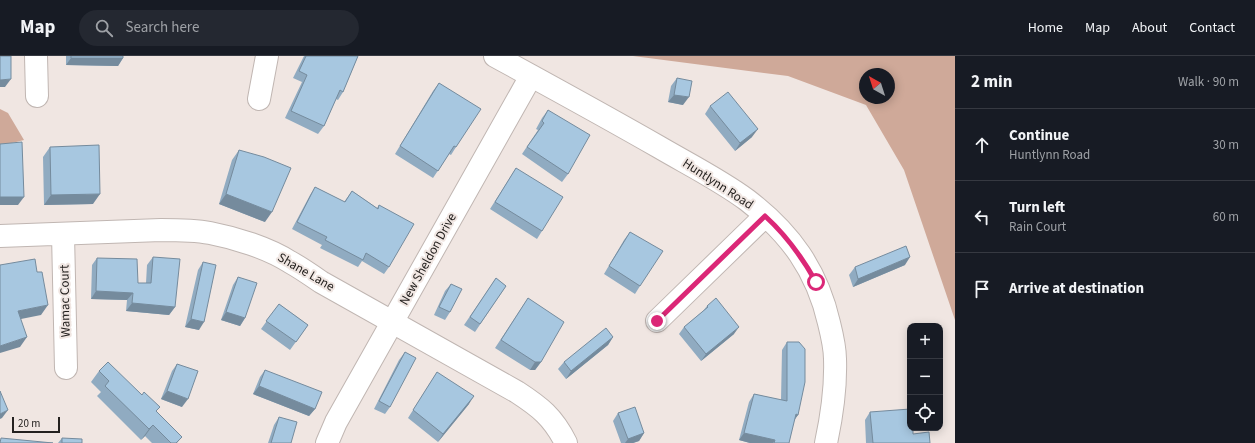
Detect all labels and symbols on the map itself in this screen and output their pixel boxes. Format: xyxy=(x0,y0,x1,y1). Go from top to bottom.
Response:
north arrow xyxy=(859,68,895,104)
street label: Huntlynn Road xyxy=(679,154,757,214)
street label: New Sheldon Drive xyxy=(395,210,461,308)
street label: Shane Lane xyxy=(274,248,338,296)
street label: Wamac Court xyxy=(55,264,75,338)
route start xyxy=(807,273,825,291)
route end xyxy=(648,312,666,330)
scale bar xyxy=(12,415,60,434)

